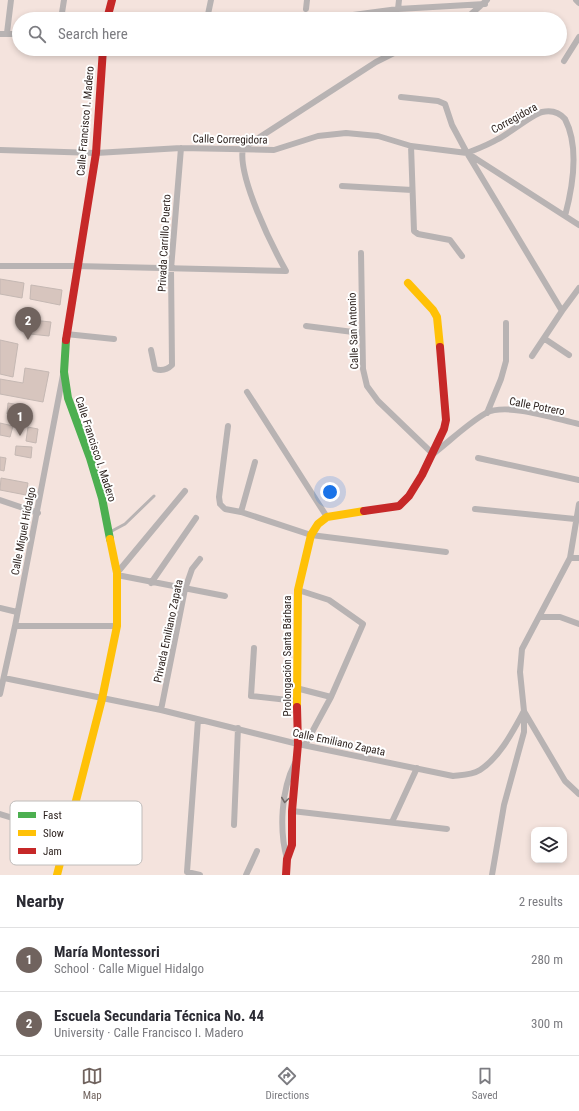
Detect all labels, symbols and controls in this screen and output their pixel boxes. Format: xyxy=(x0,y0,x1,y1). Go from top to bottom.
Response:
search box xyxy=(12,12,567,56)
icon: search xyxy=(26,23,48,45)
text: Search here xyxy=(58,25,128,43)
street label: Calle Francisco I. Madero xyxy=(74,65,97,176)
street label: Corregidora xyxy=(489,100,540,136)
street label: Calle Corregidora xyxy=(192,132,268,147)
street label: Privada Carrillo Puerto xyxy=(155,193,174,292)
street label: Calle San Antonio xyxy=(346,292,361,370)
pin: 2 xyxy=(15,307,41,340)
street label: Calle Francisco I. Madero xyxy=(72,395,119,504)
street label: Calle Potrero xyxy=(508,395,566,418)
pin: 1 xyxy=(7,403,33,436)
your location xyxy=(320,482,340,502)
street label: Calle Miguel Hidalgo xyxy=(9,485,39,576)
street label: Privada Emiliano Zapata xyxy=(151,578,186,684)
street label: Prolongación Santa Bárbara xyxy=(281,596,294,716)
street label: Calle Emiliano Zapata xyxy=(291,726,386,759)
one-way arrow xyxy=(281,797,290,803)
legend xyxy=(10,801,142,865)
text: Fast xyxy=(43,809,62,822)
text: Slow xyxy=(43,827,64,840)
map controls xyxy=(531,827,567,863)
button: layers xyxy=(531,827,567,863)
text: Jam xyxy=(43,845,62,858)
text: Nearby xyxy=(16,891,64,911)
text: 2 results xyxy=(519,894,563,909)
text: María Montessori xyxy=(54,943,160,961)
text: 1 xyxy=(26,952,32,967)
text: 280 m xyxy=(531,952,563,967)
text: School · Calle Miguel Hidalgo xyxy=(54,961,204,976)
text: Escuela Secundaria Técnica No. 44 xyxy=(54,1007,264,1025)
text: 2 xyxy=(26,1016,32,1031)
text: 300 m xyxy=(531,1016,563,1031)
text: University · Calle Francisco I. Madero xyxy=(54,1025,243,1040)
tab: Map xyxy=(81,1065,103,1102)
tab: Directions xyxy=(265,1065,309,1102)
tab: Saved xyxy=(472,1065,498,1102)

